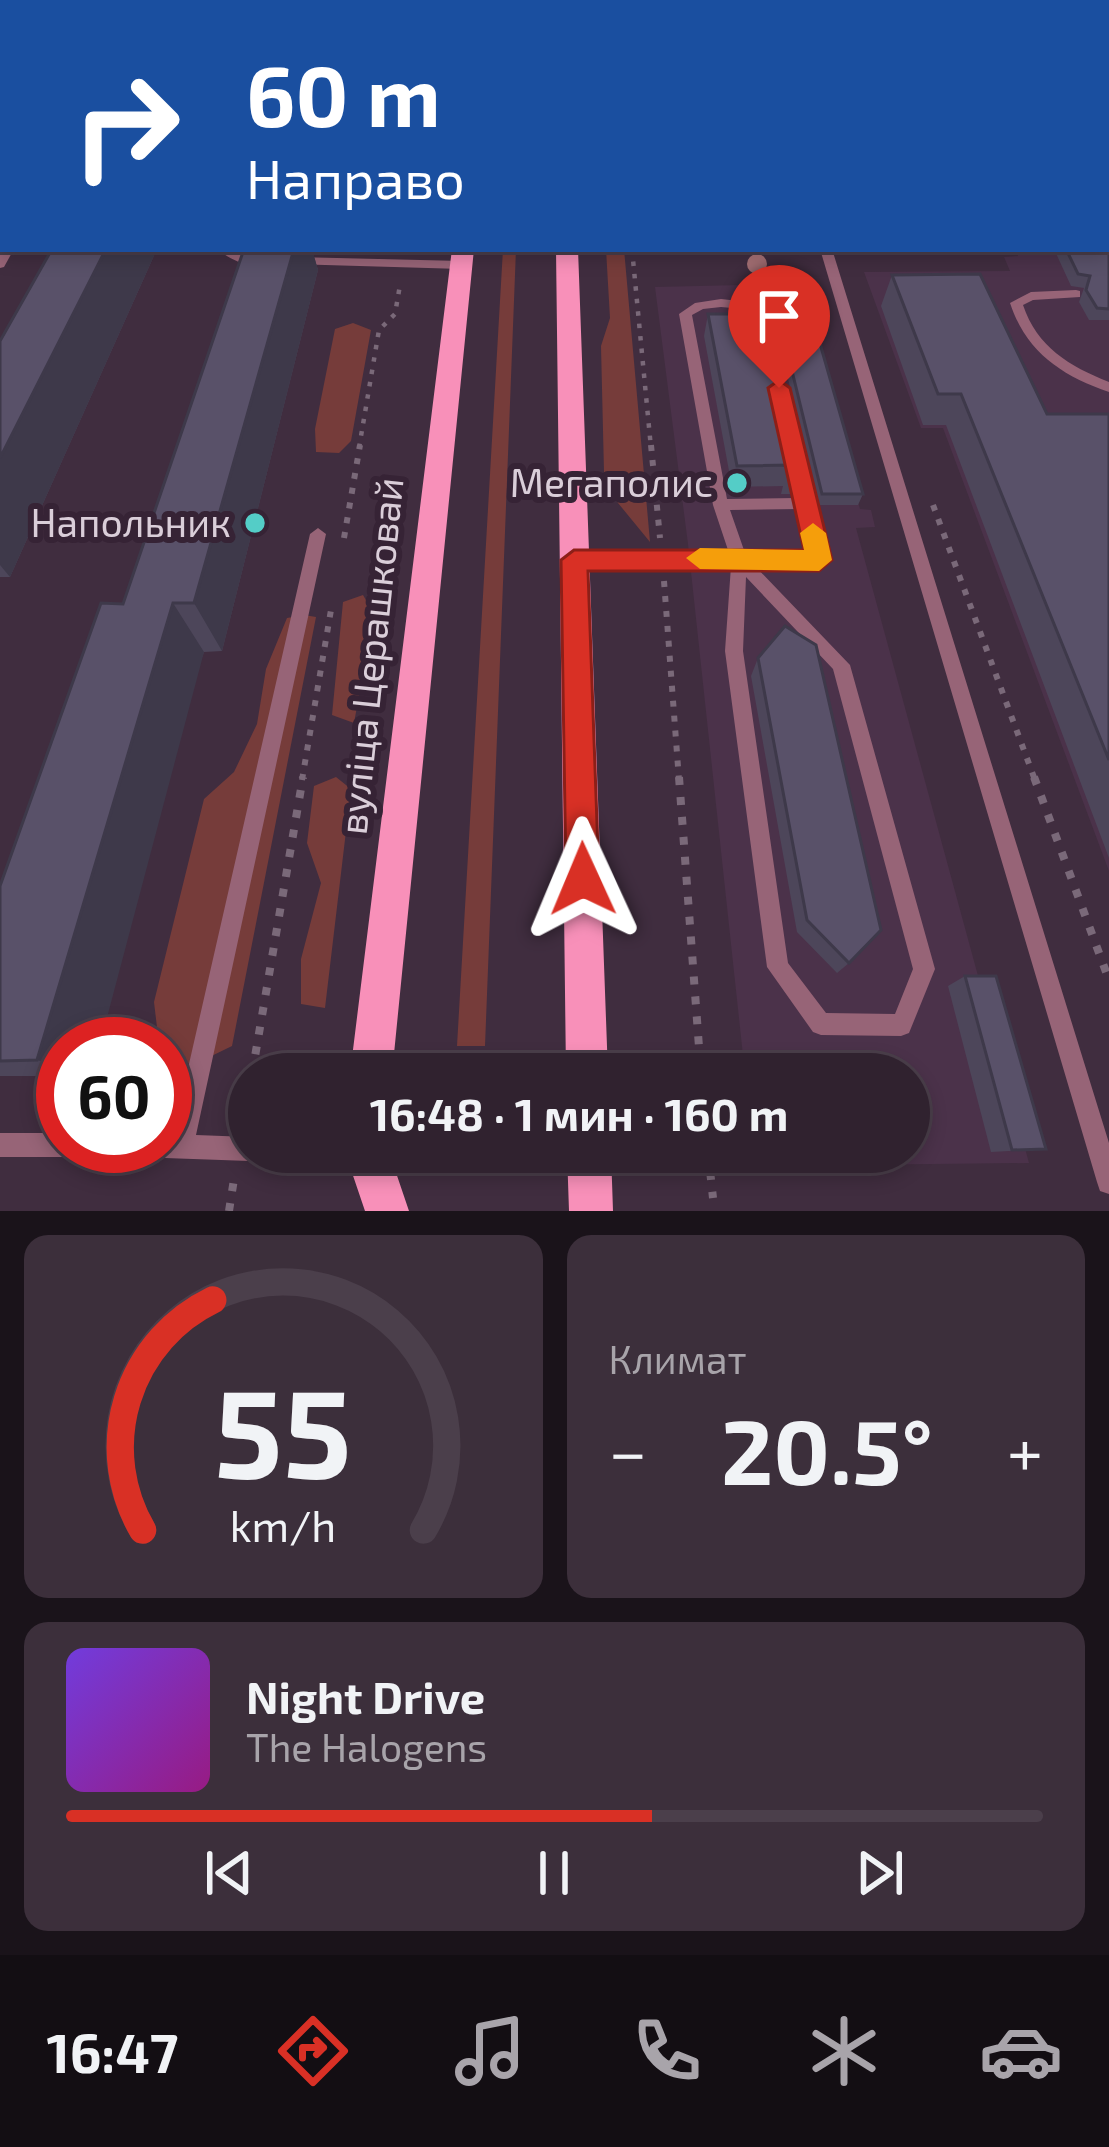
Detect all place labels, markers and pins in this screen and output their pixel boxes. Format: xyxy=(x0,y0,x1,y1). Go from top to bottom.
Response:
pin xyxy=(728,265,830,388)
place label: Мегаполис xyxy=(510,458,713,505)
marker: Мегаполис xyxy=(724,470,750,496)
place label: Напольник xyxy=(31,498,231,545)
marker: Напольник xyxy=(242,510,268,536)

